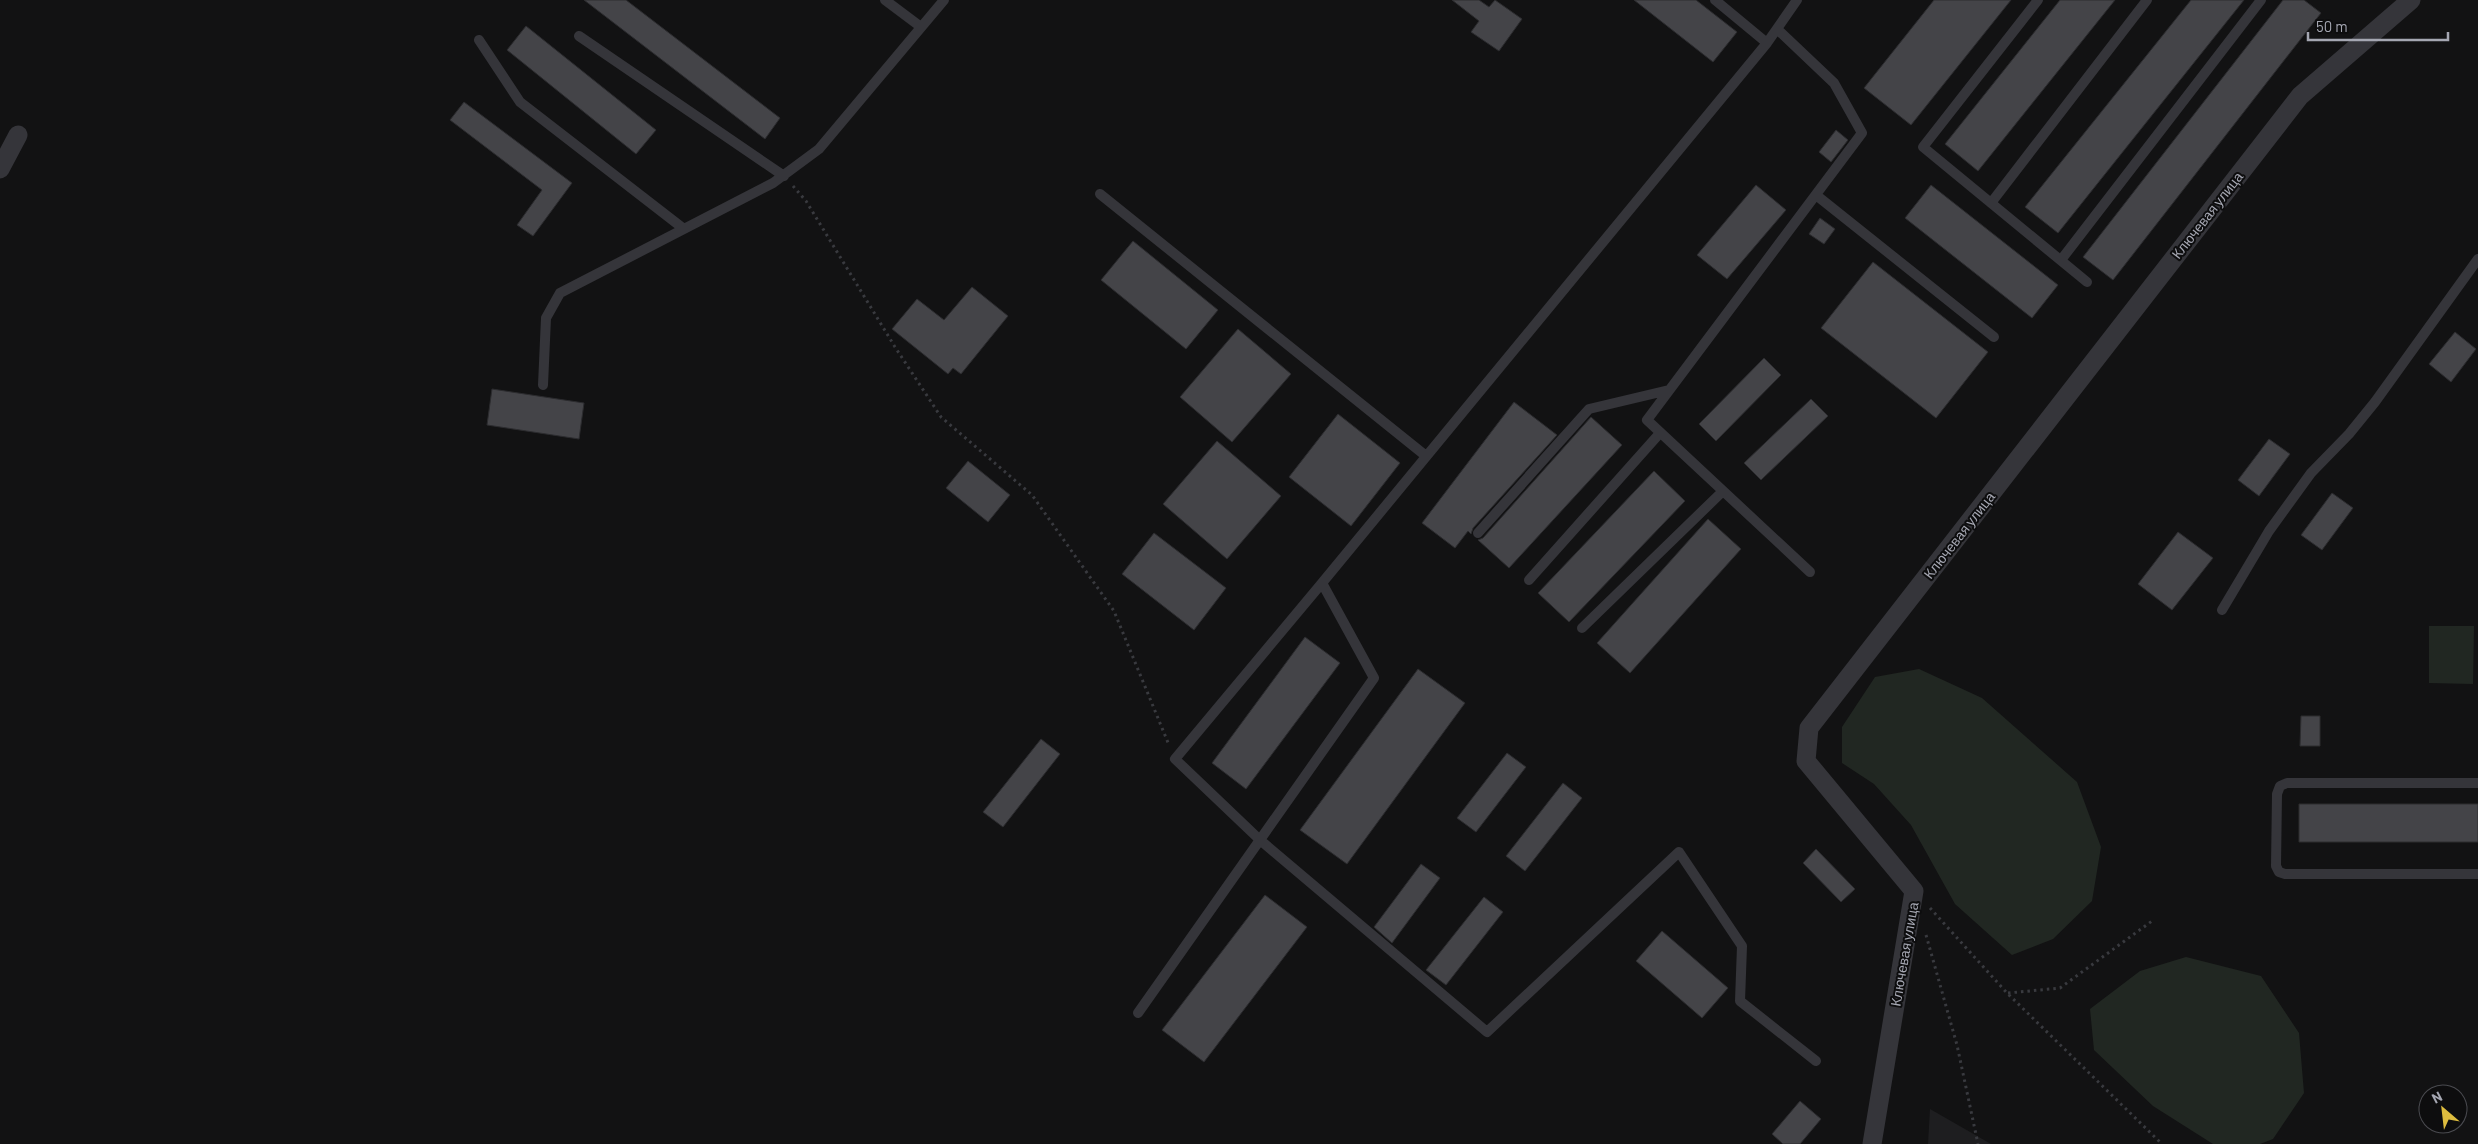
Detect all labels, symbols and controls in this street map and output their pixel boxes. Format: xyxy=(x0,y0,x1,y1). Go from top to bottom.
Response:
scale bar xyxy=(2308,10,2448,42)
text: 50 m xyxy=(2316,17,2348,35)
street label: Ключевая улица xyxy=(2168,168,2246,262)
street label: Ключевая улица xyxy=(1920,488,1998,582)
street label: Ключевая улица xyxy=(1886,900,1922,1007)
north arrow xyxy=(2418,1084,2468,1134)
text: N xyxy=(2429,1087,2445,1107)

